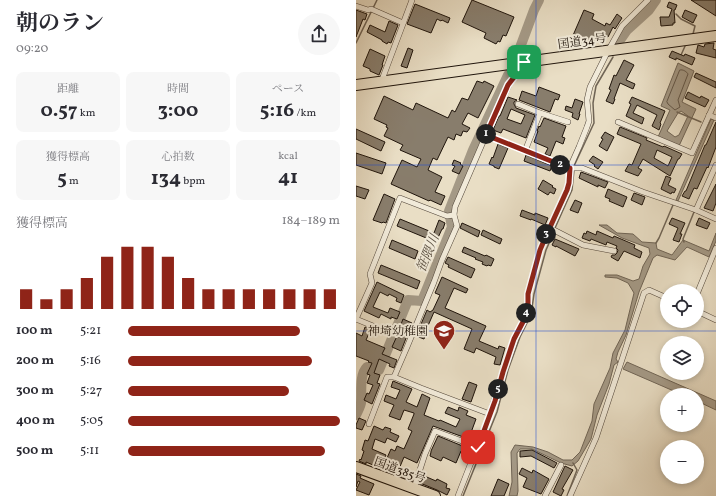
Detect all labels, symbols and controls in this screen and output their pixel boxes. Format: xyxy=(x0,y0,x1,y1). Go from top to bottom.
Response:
text: 朝のラン xyxy=(16,9,104,40)
button: share xyxy=(298,13,340,55)
street label: 国道34号 xyxy=(557,31,608,53)
text: 09:20 xyxy=(16,40,48,58)
pin xyxy=(507,45,541,79)
icon: arrive xyxy=(513,51,535,73)
text: 距離 xyxy=(57,82,79,97)
text: 時間 xyxy=(167,82,189,97)
text: ペース xyxy=(272,82,304,97)
text: 0.57 xyxy=(41,97,78,125)
text: 3:00 xyxy=(158,97,198,125)
text: 5:16 xyxy=(260,97,294,125)
text: km xyxy=(78,106,95,121)
text: /km xyxy=(294,106,316,121)
pin: 1 xyxy=(476,124,496,144)
text: 1 xyxy=(484,126,488,141)
text: kcal xyxy=(278,149,298,164)
text: 獲得標高 xyxy=(46,150,90,165)
text: 心拍数 xyxy=(162,150,195,165)
pin: 2 xyxy=(550,155,570,175)
text: 2 xyxy=(557,157,563,172)
text: 41 xyxy=(278,164,298,192)
text: 5 xyxy=(57,165,67,193)
text: 134 xyxy=(151,165,181,193)
text: m xyxy=(67,174,79,189)
text: bpm xyxy=(181,174,205,189)
text: 184–189 m xyxy=(282,212,340,230)
text: 獲得標高 xyxy=(16,215,68,233)
pin: 3 xyxy=(536,224,556,244)
text: 3 xyxy=(543,226,549,241)
water label: 笹隈川 xyxy=(413,230,445,275)
map controls xyxy=(660,284,704,484)
button: locate xyxy=(660,284,704,328)
pin: 4 xyxy=(516,303,536,323)
text: 4 xyxy=(523,305,529,320)
school or university icon: 神埼幼稚園 xyxy=(431,318,457,351)
text: 100 m xyxy=(16,322,53,340)
text: 5:21 xyxy=(80,322,101,340)
place label: 神埼幼稚園 xyxy=(368,324,428,340)
button: layers xyxy=(660,336,704,380)
text: 200 m xyxy=(16,352,54,370)
text: 5:16 xyxy=(80,352,101,370)
pin: 5 xyxy=(488,379,508,399)
text: 5 xyxy=(495,381,501,396)
text: 300 m xyxy=(16,382,54,400)
text: 5:27 xyxy=(80,382,102,400)
button: + xyxy=(660,388,704,432)
text: 400 m xyxy=(16,412,55,430)
text: 5:05 xyxy=(80,412,103,430)
pin xyxy=(461,430,495,464)
icon: check xyxy=(467,436,489,458)
button: − xyxy=(660,440,704,484)
text: 500 m xyxy=(16,442,53,460)
text: 5:11 xyxy=(80,442,99,460)
street label: 国道385号 xyxy=(372,454,428,488)

